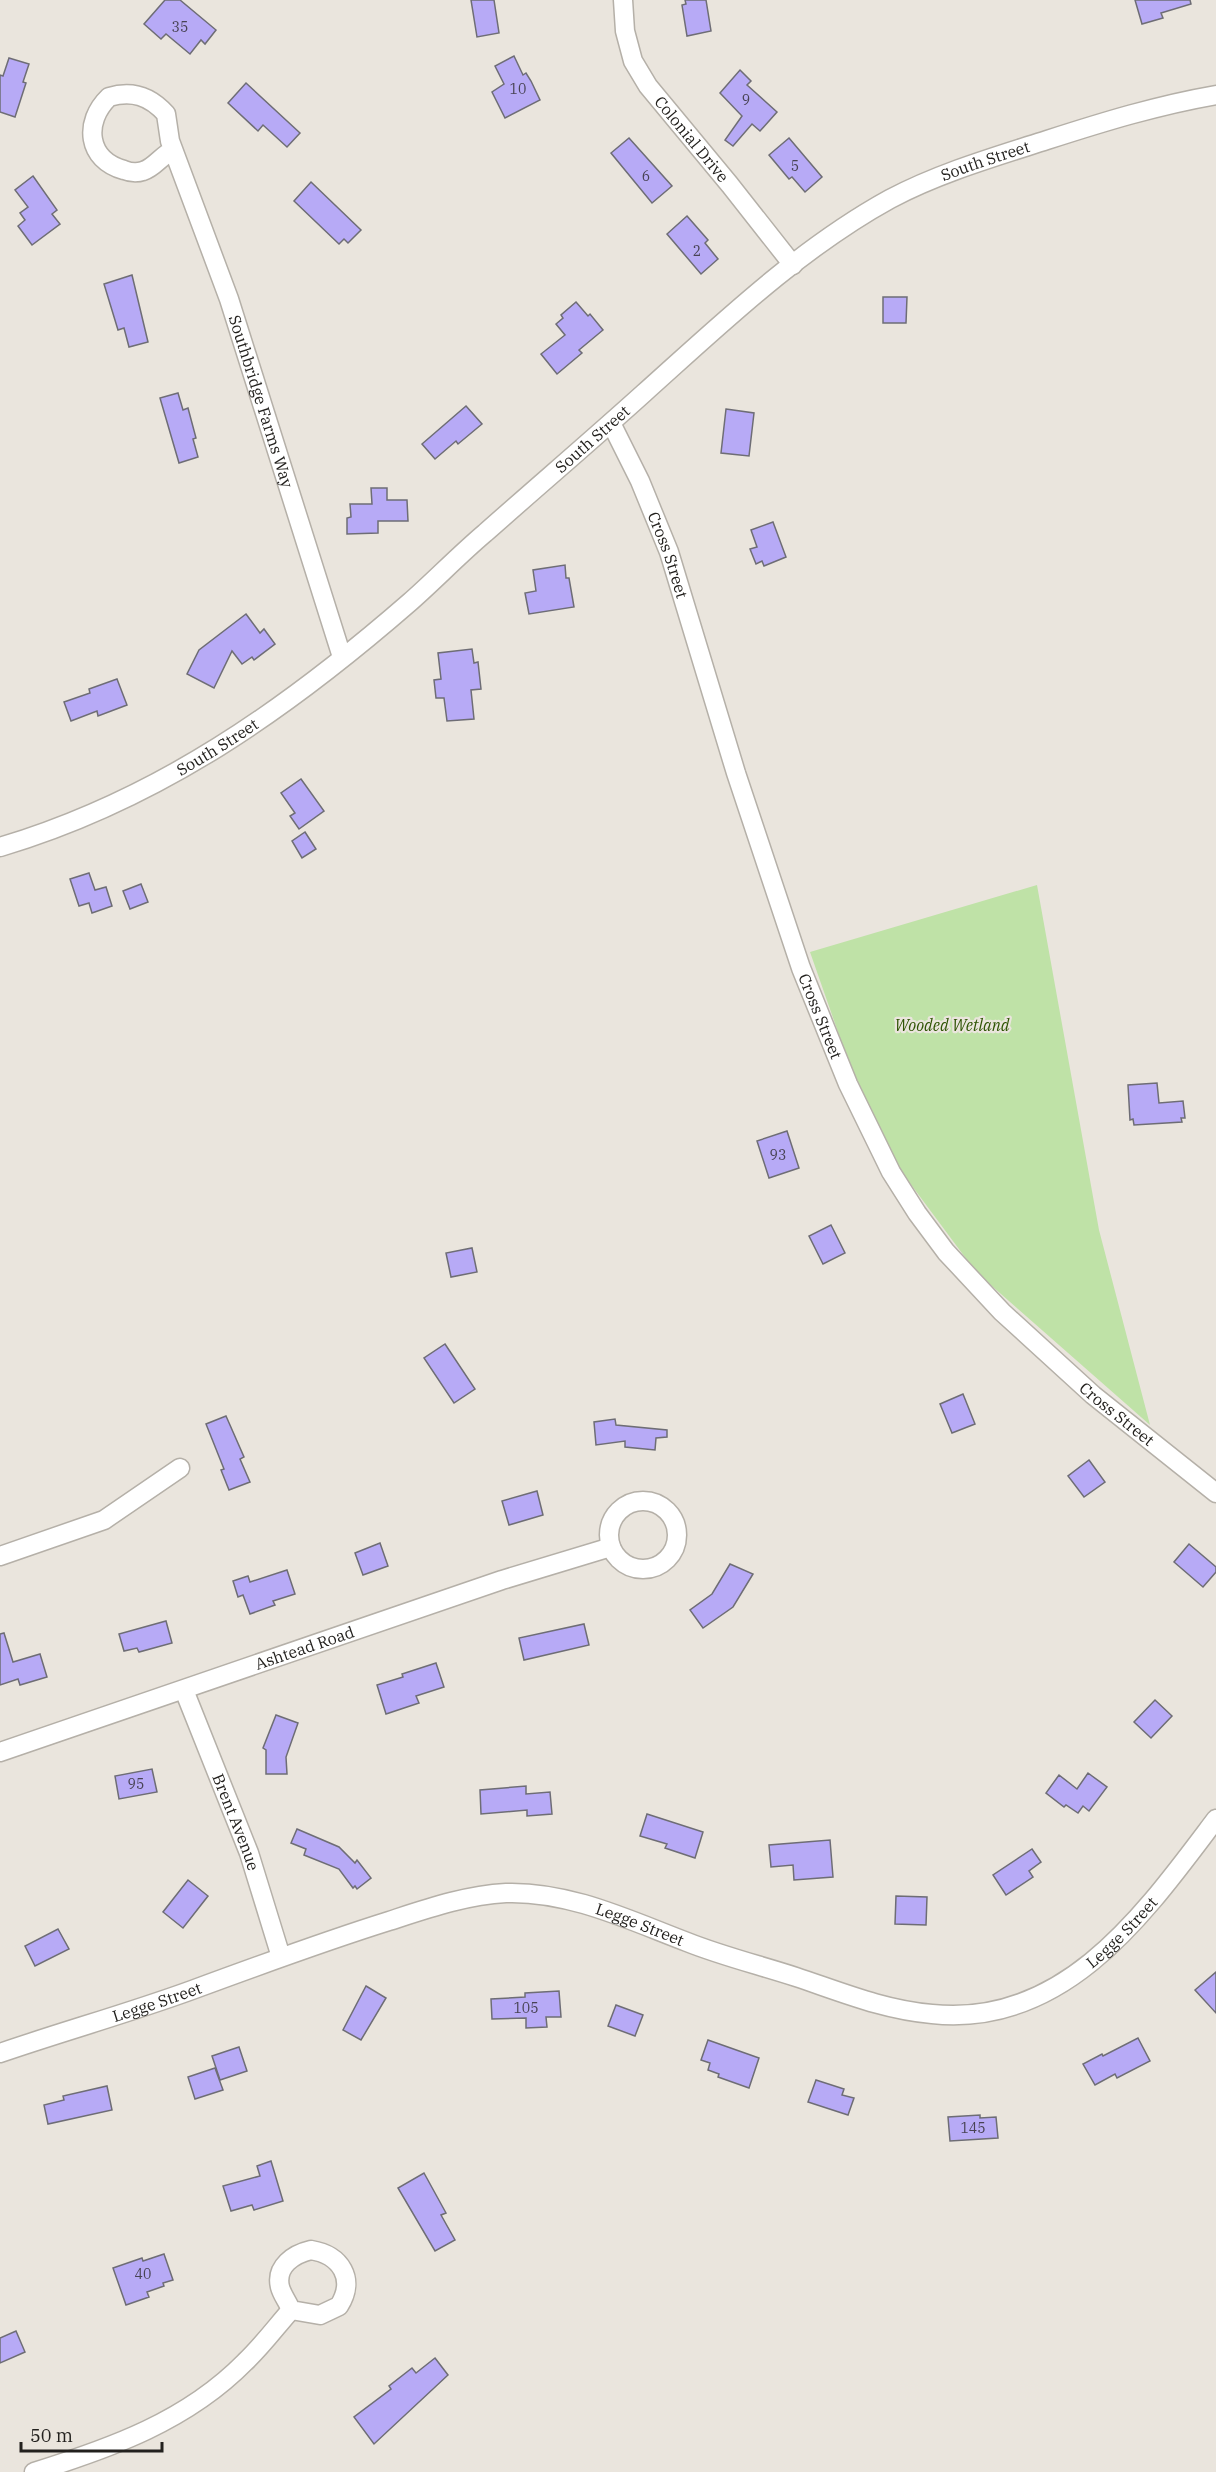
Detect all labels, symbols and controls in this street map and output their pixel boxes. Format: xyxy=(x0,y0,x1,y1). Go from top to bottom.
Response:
house number: 35 xyxy=(172,18,188,36)
house number: 10 xyxy=(510,80,526,98)
house number: 9 xyxy=(742,91,750,109)
street label: Colonial Drive xyxy=(650,92,733,186)
street label: South Street xyxy=(938,136,1032,185)
house number: 5 xyxy=(791,157,799,175)
house number: 6 xyxy=(642,167,650,185)
house number: 2 xyxy=(693,242,701,260)
street label: Southbridge Farms Way xyxy=(225,312,298,491)
street label: South Street xyxy=(551,401,634,477)
street label: Cross Street xyxy=(644,509,693,601)
street label: South Street xyxy=(173,714,262,780)
street label: Cross Street xyxy=(794,970,847,1062)
park label: Wooded Wetland xyxy=(895,1015,1010,1035)
house number: 93 xyxy=(770,1146,786,1164)
street label: Cross Street xyxy=(1075,1378,1159,1450)
street label: Ashtead Road xyxy=(252,1621,357,1674)
street label: Brent Avenue xyxy=(208,1771,264,1873)
house number: 95 xyxy=(128,1775,144,1793)
street label: Legge Street xyxy=(1082,1892,1162,1972)
street label: Legge Street xyxy=(593,1898,687,1950)
street label: Legge Street xyxy=(110,1977,204,2026)
house number: 105 xyxy=(513,1999,539,2017)
house number: 145 xyxy=(960,2119,986,2137)
house number: 40 xyxy=(135,2265,151,2283)
scale bar xyxy=(21,2415,162,2453)
text: 50 m xyxy=(30,2424,73,2447)

